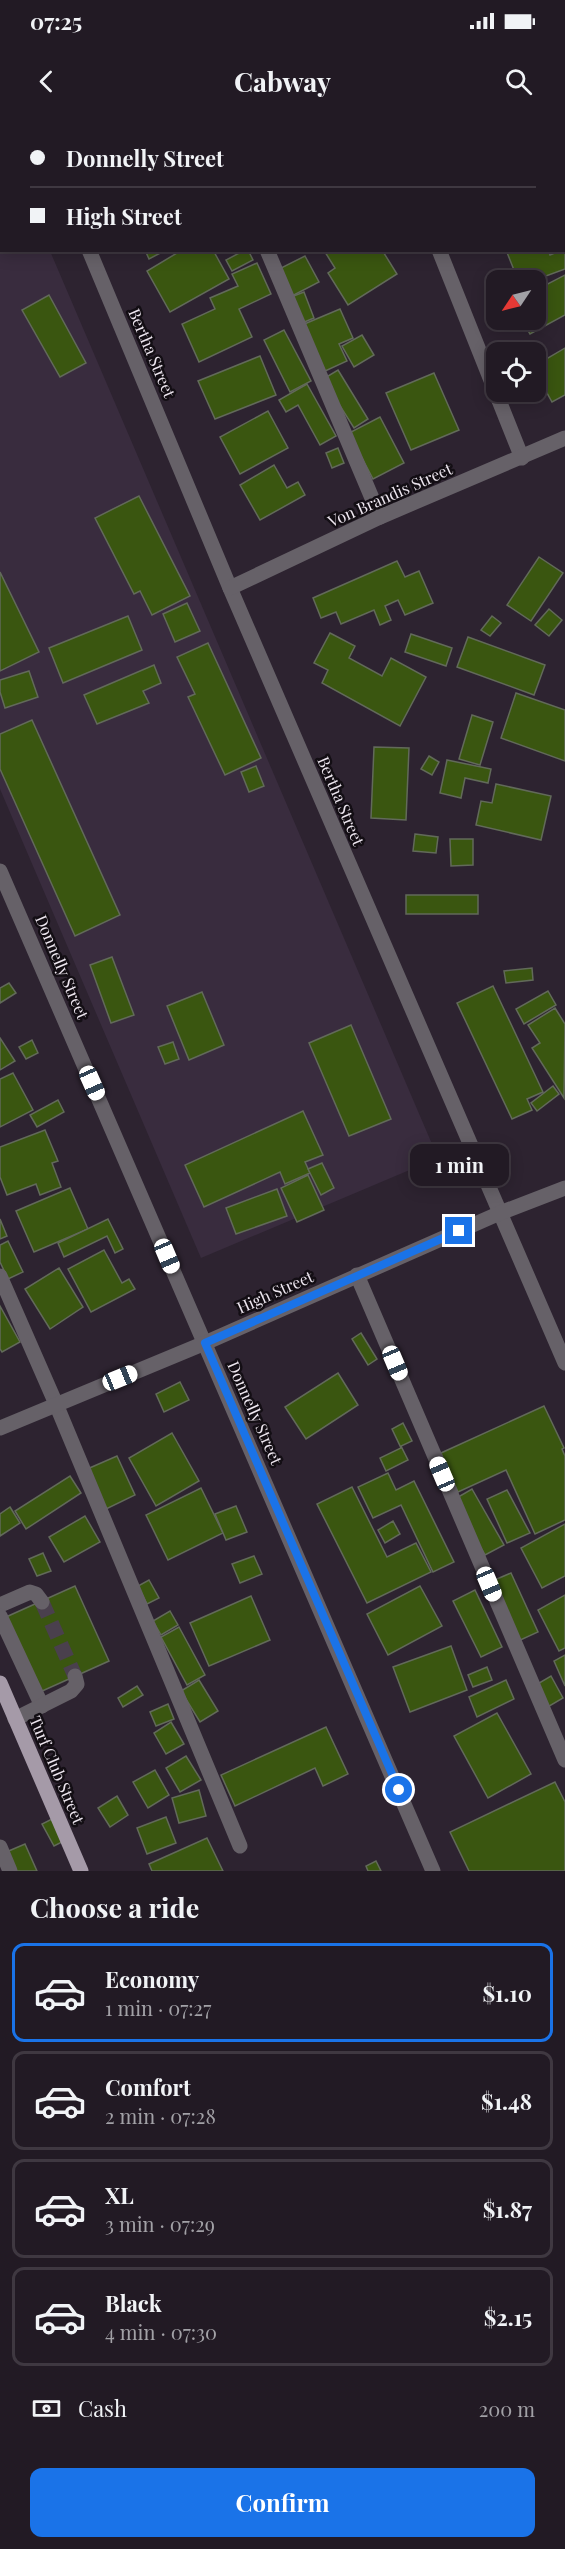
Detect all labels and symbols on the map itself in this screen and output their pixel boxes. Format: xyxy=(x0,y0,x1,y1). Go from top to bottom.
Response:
north arrow xyxy=(486,270,546,330)
street label: Bertha Street xyxy=(124,305,181,401)
street label: Von Brandis Street xyxy=(323,458,456,532)
street label: Bertha Street xyxy=(313,753,370,849)
street label: Donnelly Street xyxy=(31,911,94,1022)
car xyxy=(76,1063,108,1103)
callout: 1 min xyxy=(410,1144,508,1186)
route end xyxy=(445,1217,472,1244)
car xyxy=(152,1236,182,1276)
street label: High Street xyxy=(233,1265,317,1318)
car xyxy=(380,1343,410,1383)
street label: Donnelly Street xyxy=(223,1358,288,1468)
car xyxy=(100,1363,140,1393)
car xyxy=(427,1454,457,1494)
car xyxy=(474,1564,504,1604)
street label: Turf Club Street xyxy=(25,1713,90,1827)
route start xyxy=(385,1776,412,1803)

